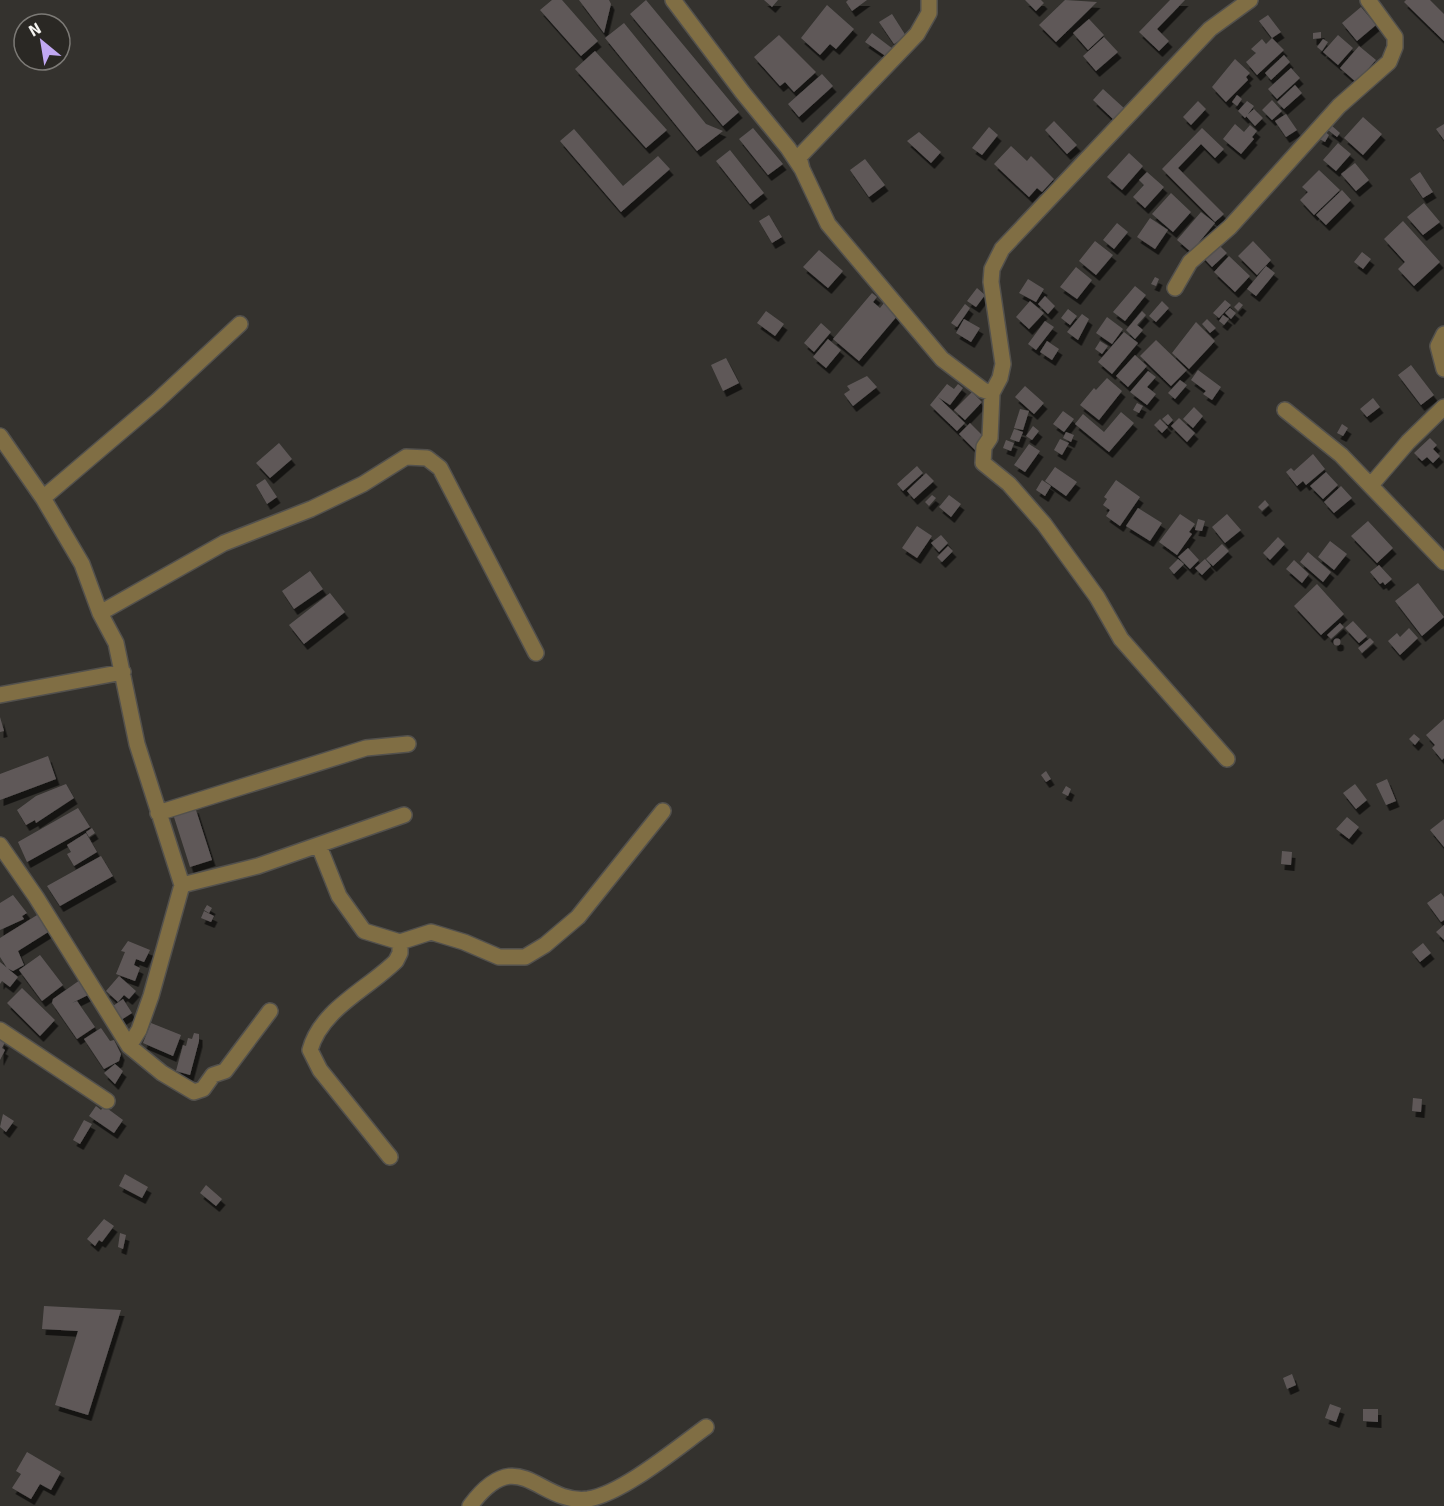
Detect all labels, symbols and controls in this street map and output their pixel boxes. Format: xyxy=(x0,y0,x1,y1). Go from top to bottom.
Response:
north arrow xyxy=(12,12,72,72)
text: N xyxy=(25,18,45,41)

